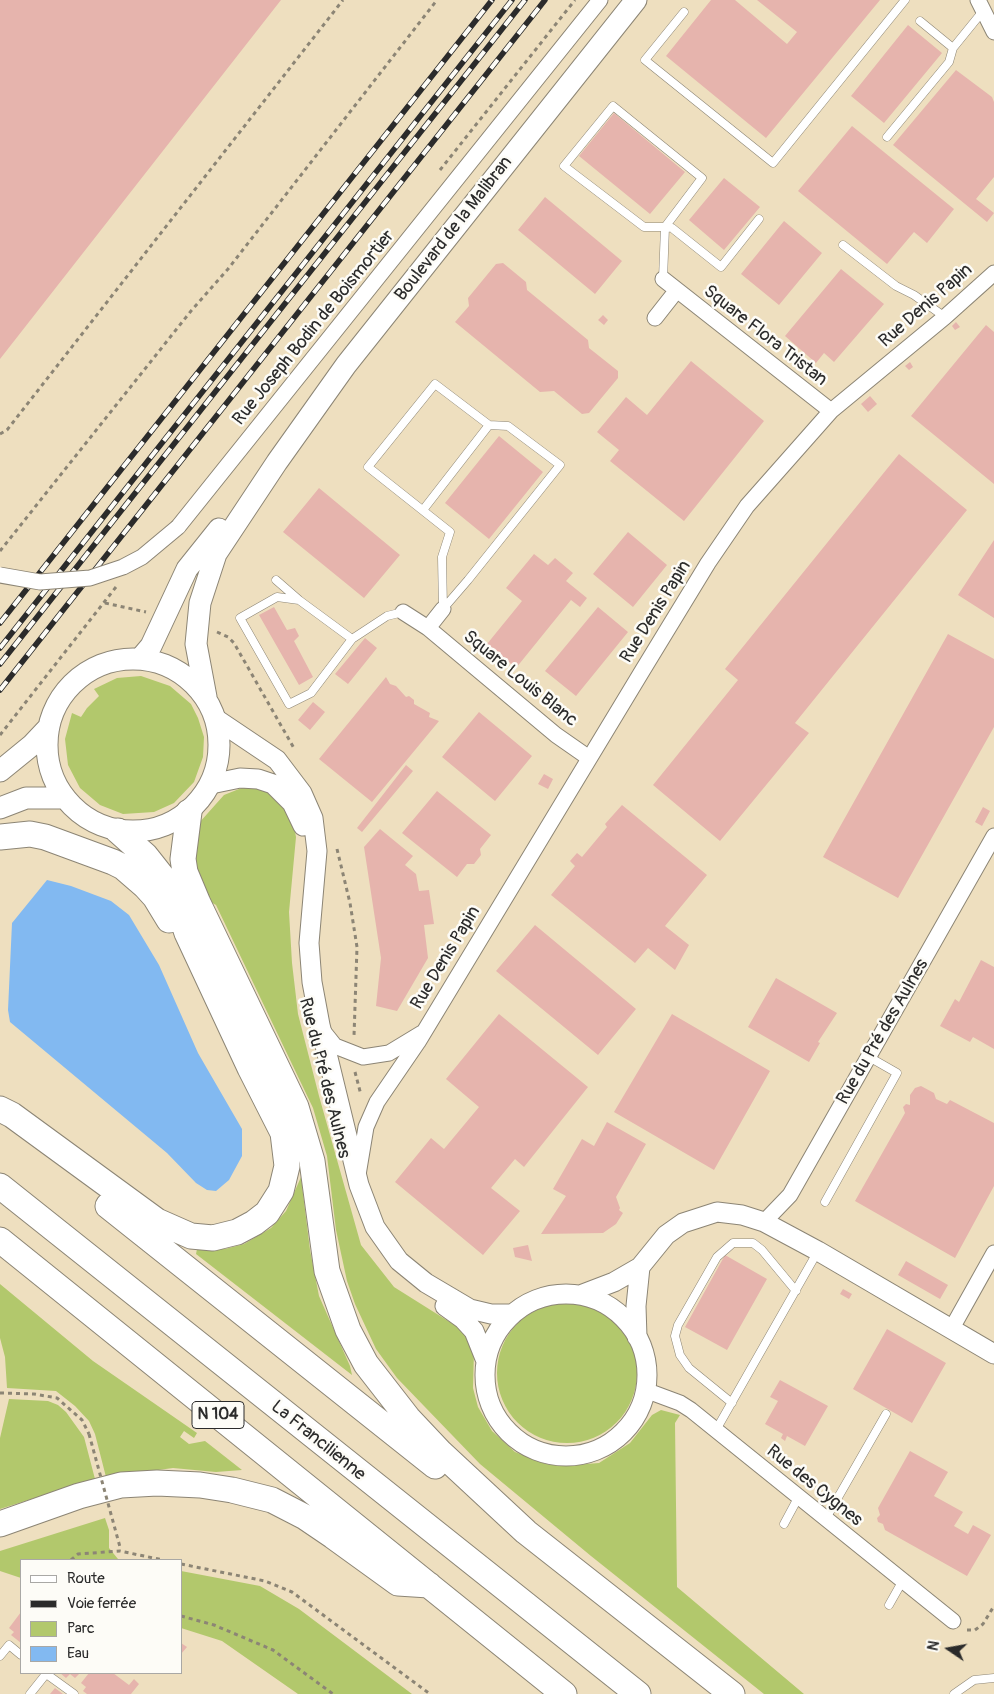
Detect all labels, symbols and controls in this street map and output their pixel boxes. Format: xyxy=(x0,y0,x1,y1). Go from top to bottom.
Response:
street label: Boulevard de la Malibran xyxy=(391,152,517,306)
street label: Rue Joseph Bodin de Boismortier xyxy=(229,226,399,430)
street label: Rue Denis Papin xyxy=(875,260,977,352)
street label: Square Flora Tristan xyxy=(699,281,831,391)
street label: Rue Denis Papin xyxy=(616,557,696,667)
street label: Square Louis Blanc xyxy=(458,626,582,732)
street label: Rue Denis Papin xyxy=(407,902,485,1014)
street label: Rue du Pré des Aulnes xyxy=(832,955,934,1109)
street label: Rue du Pré des Aulnes xyxy=(294,995,354,1161)
street label: La Francilienne xyxy=(266,1396,370,1486)
road number: N 104 xyxy=(192,1402,244,1428)
street label: Rue des Cygnes xyxy=(762,1441,866,1531)
legend xyxy=(20,1559,182,1674)
text: Route xyxy=(67,1569,105,1588)
text: Voie ferrée xyxy=(67,1594,136,1613)
text: Parc xyxy=(67,1619,95,1638)
north arrow xyxy=(924,1624,974,1674)
text: N xyxy=(925,1639,943,1652)
text: Eau xyxy=(67,1644,89,1663)

